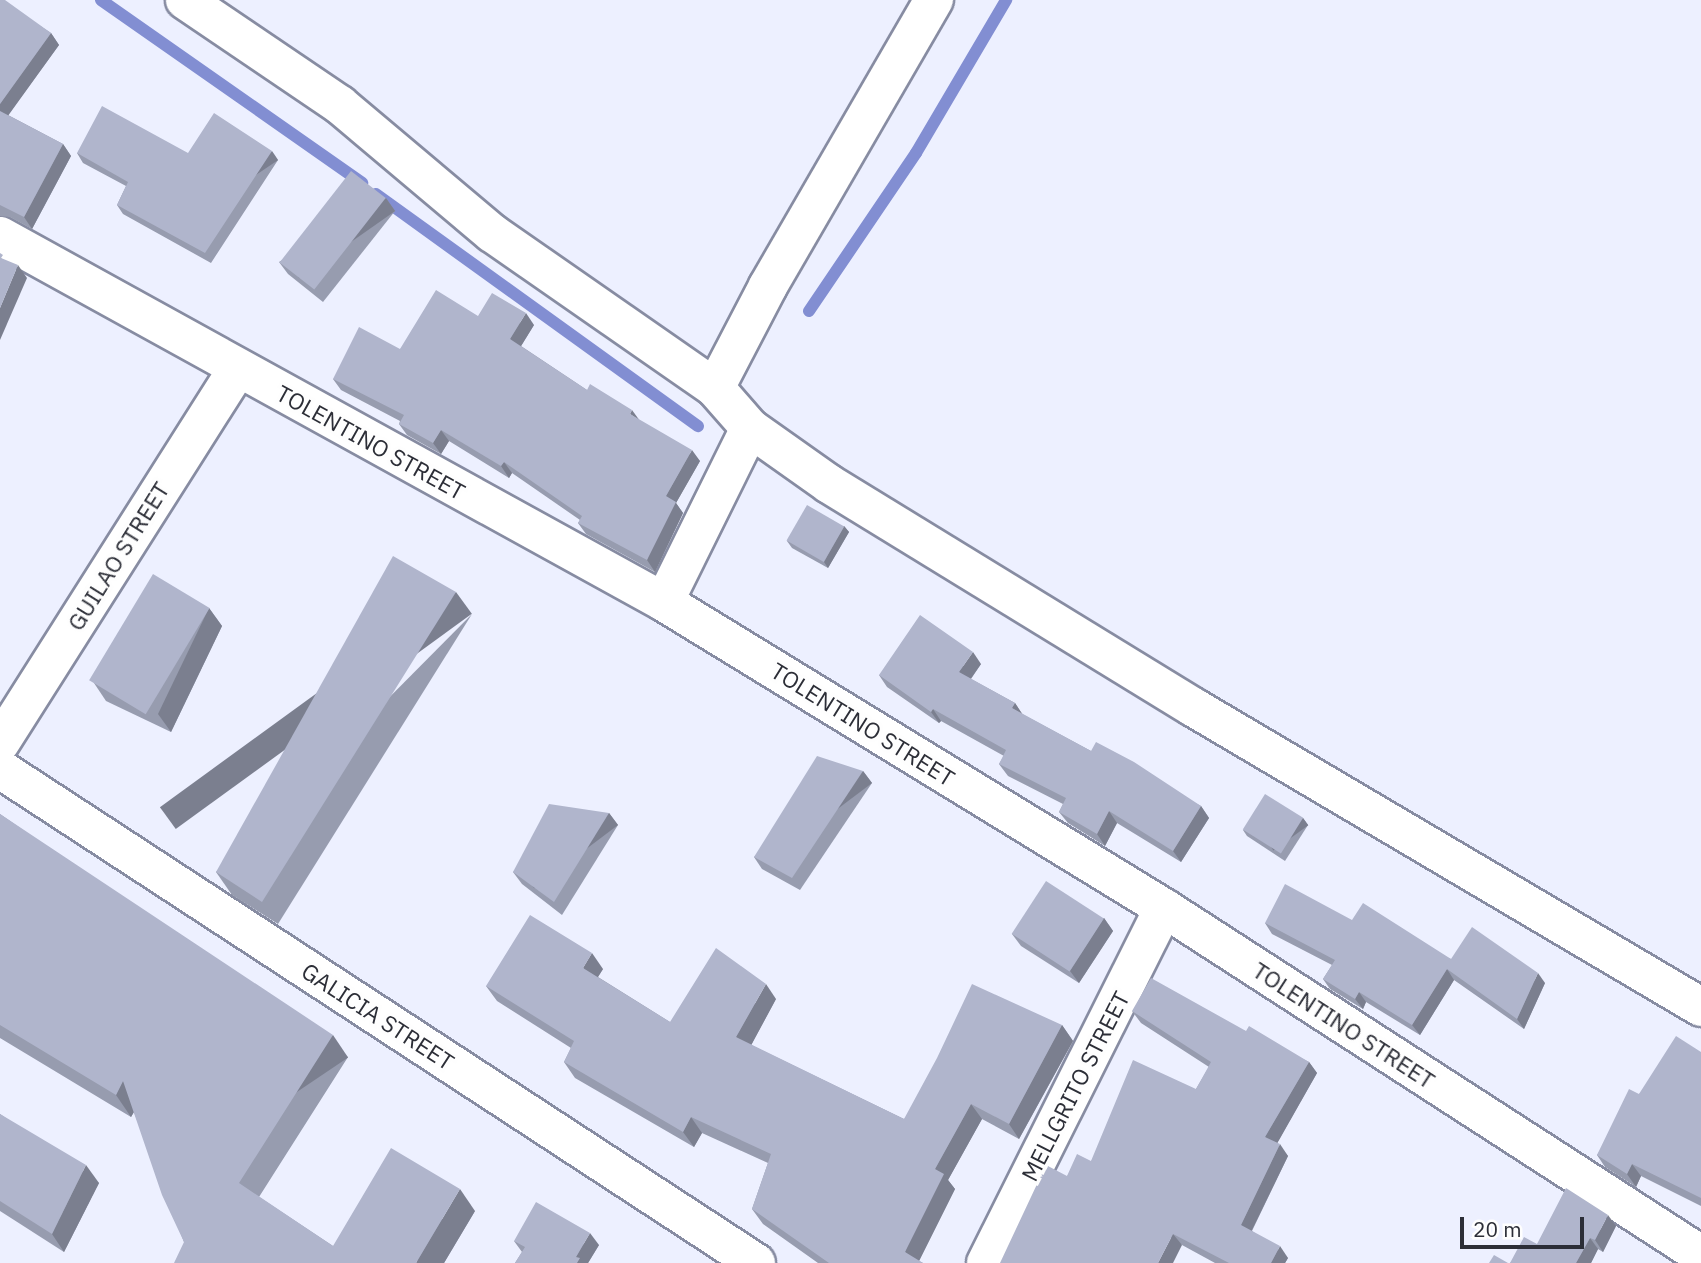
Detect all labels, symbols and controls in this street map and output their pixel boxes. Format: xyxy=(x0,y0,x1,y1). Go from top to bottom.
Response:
street label: TOLENTINO STREET xyxy=(272,379,470,505)
street label: GUILAO STREET xyxy=(61,477,175,635)
street label: TOLENTINO STREET xyxy=(766,656,960,792)
street label: GALICIA STREET xyxy=(297,956,459,1076)
street label: TOLENTINO STREET xyxy=(1248,956,1440,1094)
street label: MELLGRITO STREET xyxy=(1015,986,1135,1186)
scale bar xyxy=(1463,1204,1587,1248)
text: 20 m xyxy=(1473,1215,1522,1243)

